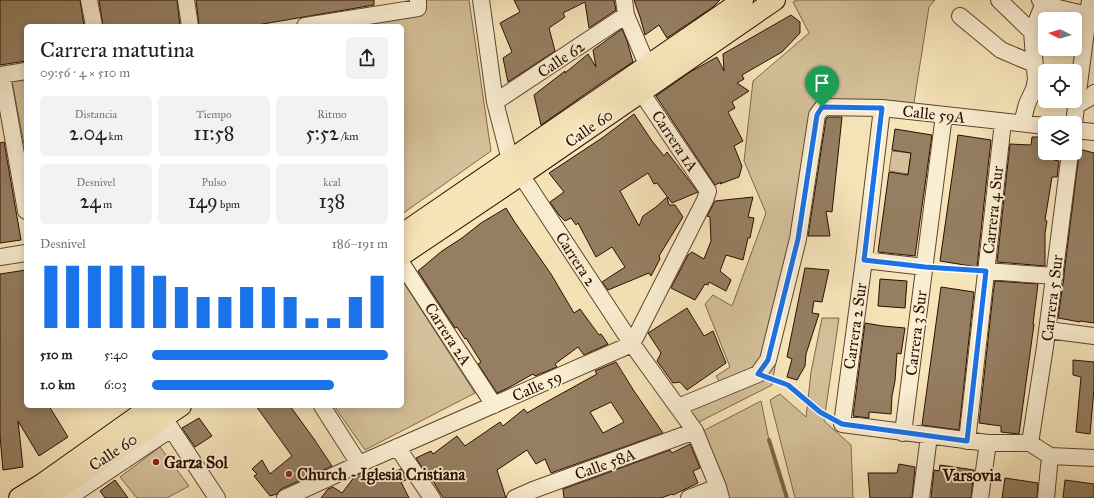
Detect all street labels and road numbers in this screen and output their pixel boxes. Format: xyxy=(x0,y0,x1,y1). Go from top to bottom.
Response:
street label: Calle 62 xyxy=(534,36,588,82)
street label: Calle 59A xyxy=(902,101,967,127)
street label: Calle 60 xyxy=(561,105,617,151)
street label: Carrera 1A xyxy=(648,107,702,175)
street label: Carrera 4 Sur xyxy=(979,165,1007,255)
street label: Carrera 2 xyxy=(552,229,600,290)
street label: Carrera 5 Sur xyxy=(1037,254,1067,342)
street label: Carrera 2 Sur xyxy=(840,281,870,371)
street label: Carrera 3 Sur xyxy=(901,289,931,377)
street label: Carrera 2A xyxy=(421,299,475,369)
street label: Calle 59 xyxy=(509,367,565,405)
street label: Calle 60 xyxy=(85,429,141,475)
street label: Calle 58A xyxy=(572,444,638,484)

